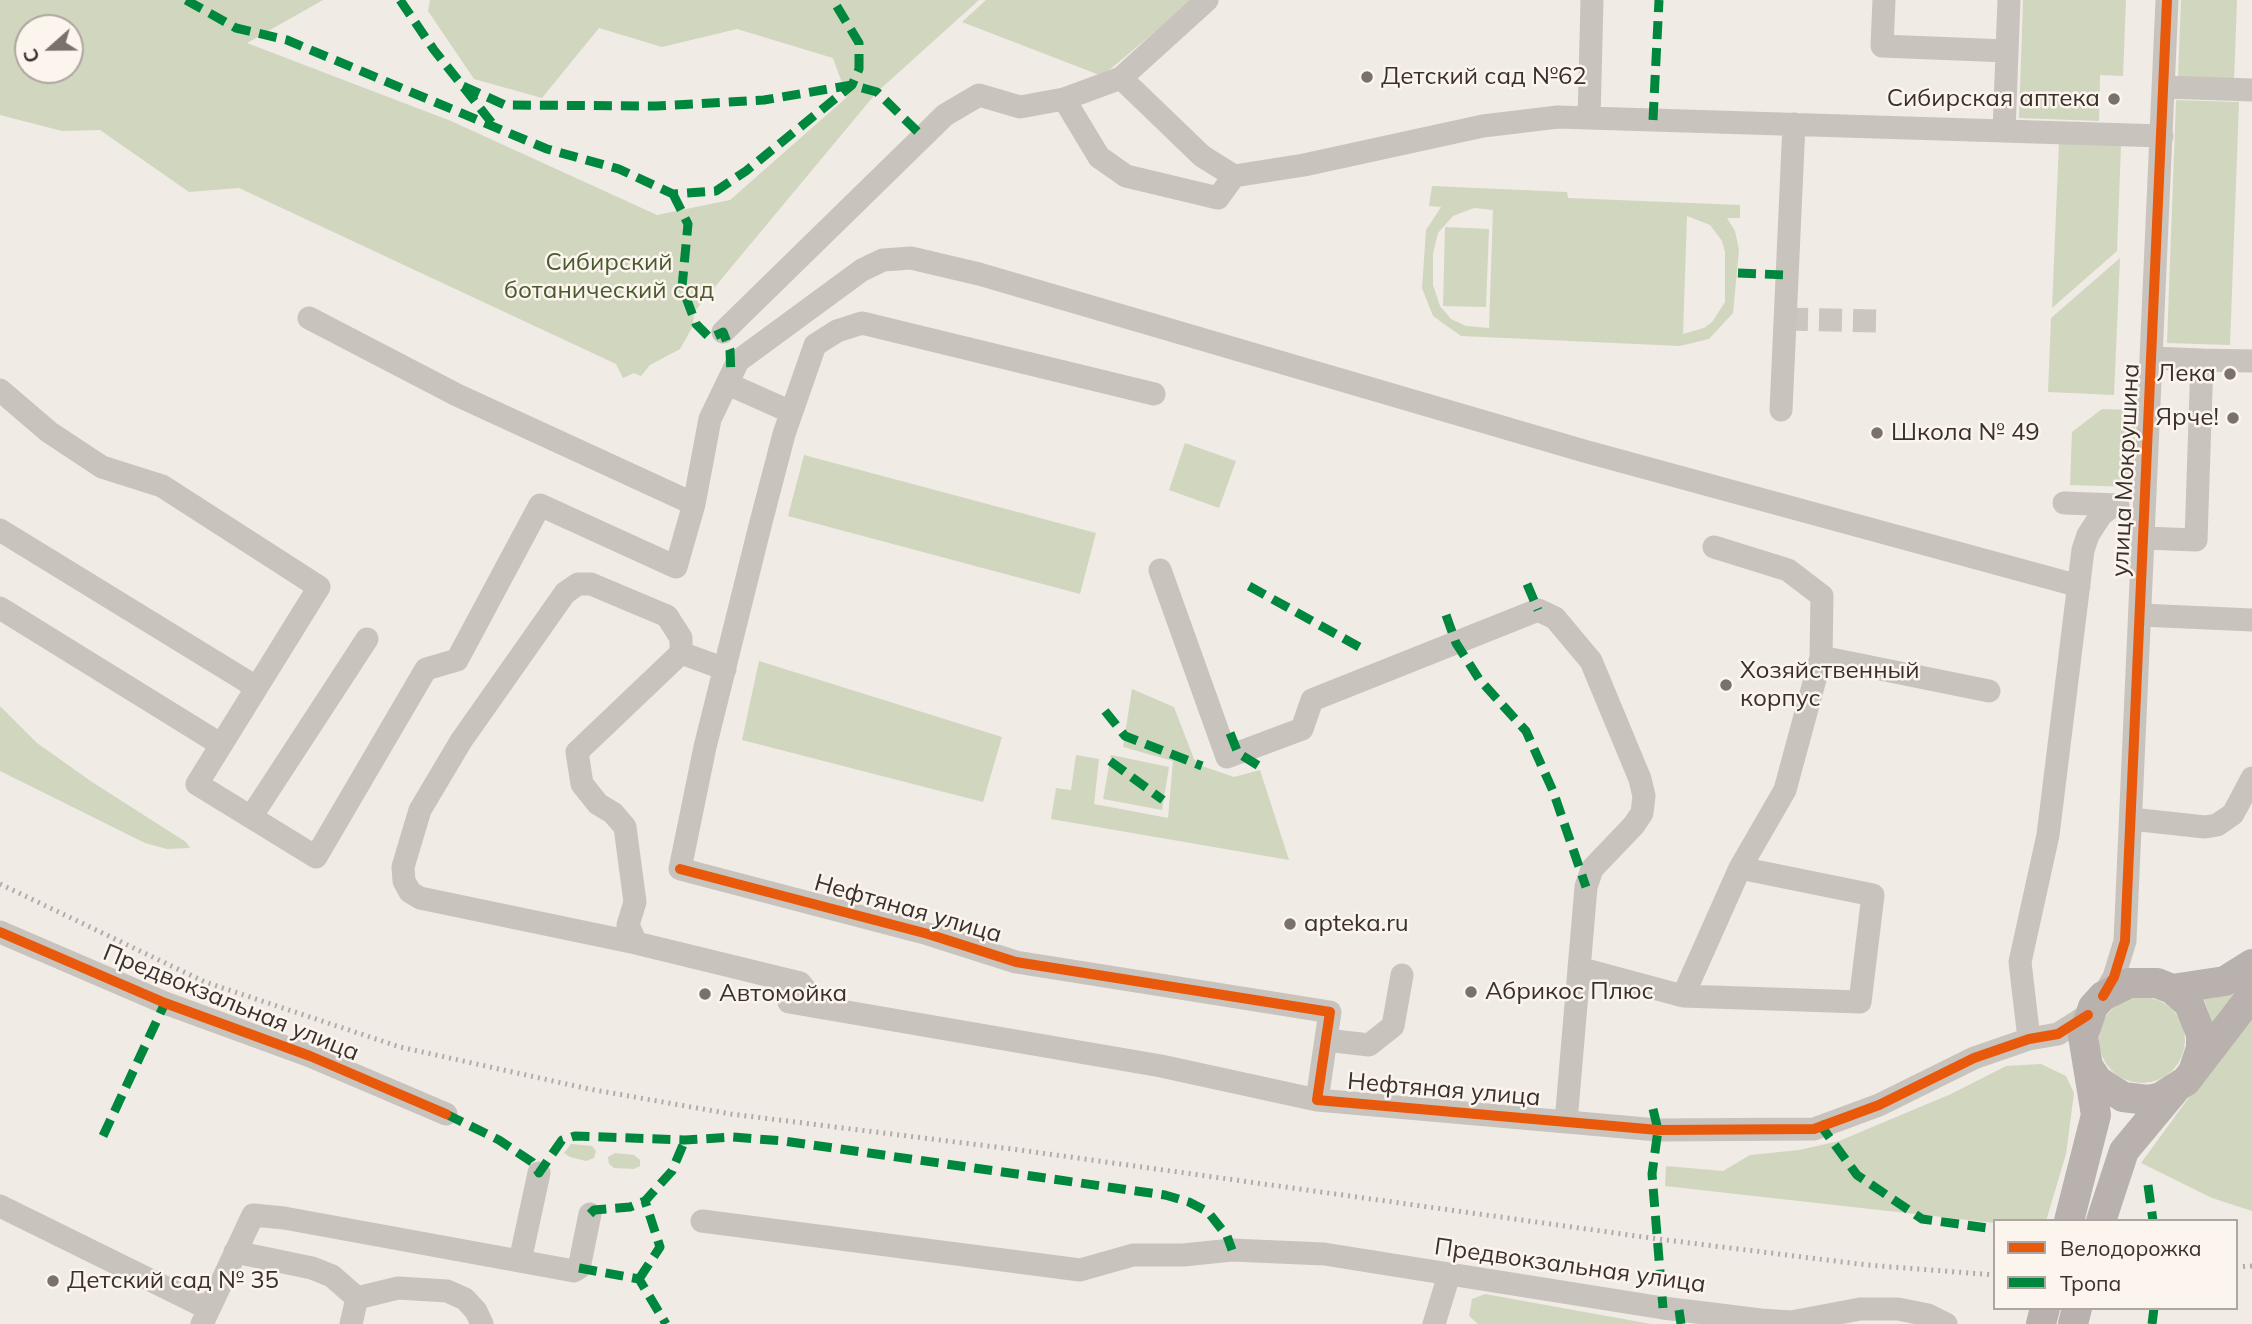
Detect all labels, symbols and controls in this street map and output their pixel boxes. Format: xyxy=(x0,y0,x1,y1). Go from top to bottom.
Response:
north arrow xyxy=(14,14,84,84)
text: С xyxy=(18,45,45,66)
place label: Детский сад №62 xyxy=(1381,63,1587,91)
marker: Детский сад №62 xyxy=(1359,69,1375,85)
place label: Сибирская аптека xyxy=(1887,85,2100,113)
marker: Сибирская аптека xyxy=(2106,91,2122,107)
park label: Сибирский ботанический сад xyxy=(504,249,714,305)
place label: Лека xyxy=(2157,360,2216,388)
street label: улица Мокрушина xyxy=(2106,362,2146,578)
marker: Лека xyxy=(2222,366,2238,382)
place label: Ярче! xyxy=(2156,404,2219,432)
marker: Ярче! xyxy=(2225,410,2241,426)
place label: Школа № 49 xyxy=(1891,419,2040,447)
marker: Школа № 49 xyxy=(1869,425,1885,441)
place label: Хозяйственный корпус xyxy=(1740,657,1920,713)
marker: Хозяйственный корпус xyxy=(1718,677,1734,693)
street label: Нефтяная улица xyxy=(811,868,1005,950)
place label: apteka.ru xyxy=(1304,910,1409,938)
marker: apteka.ru xyxy=(1282,916,1298,932)
street label: Предвокзальная улица xyxy=(99,938,363,1068)
place label: Абрикос Плюс xyxy=(1485,978,1654,1006)
place label: Автомойка xyxy=(719,980,847,1008)
marker: Абрикос Плюс xyxy=(1463,984,1479,1000)
marker: Автомойка xyxy=(697,986,713,1002)
street label: Нефтяная улица xyxy=(1346,1067,1542,1113)
legend xyxy=(1993,1219,2238,1310)
street label: Предвокзальная улица xyxy=(1433,1233,1707,1299)
text: Велодорожка xyxy=(2060,1235,2202,1261)
place label: Детский сад № 35 xyxy=(67,1267,279,1295)
text: Тропа xyxy=(2060,1270,2121,1296)
marker: Детский сад № 35 xyxy=(45,1273,61,1289)

